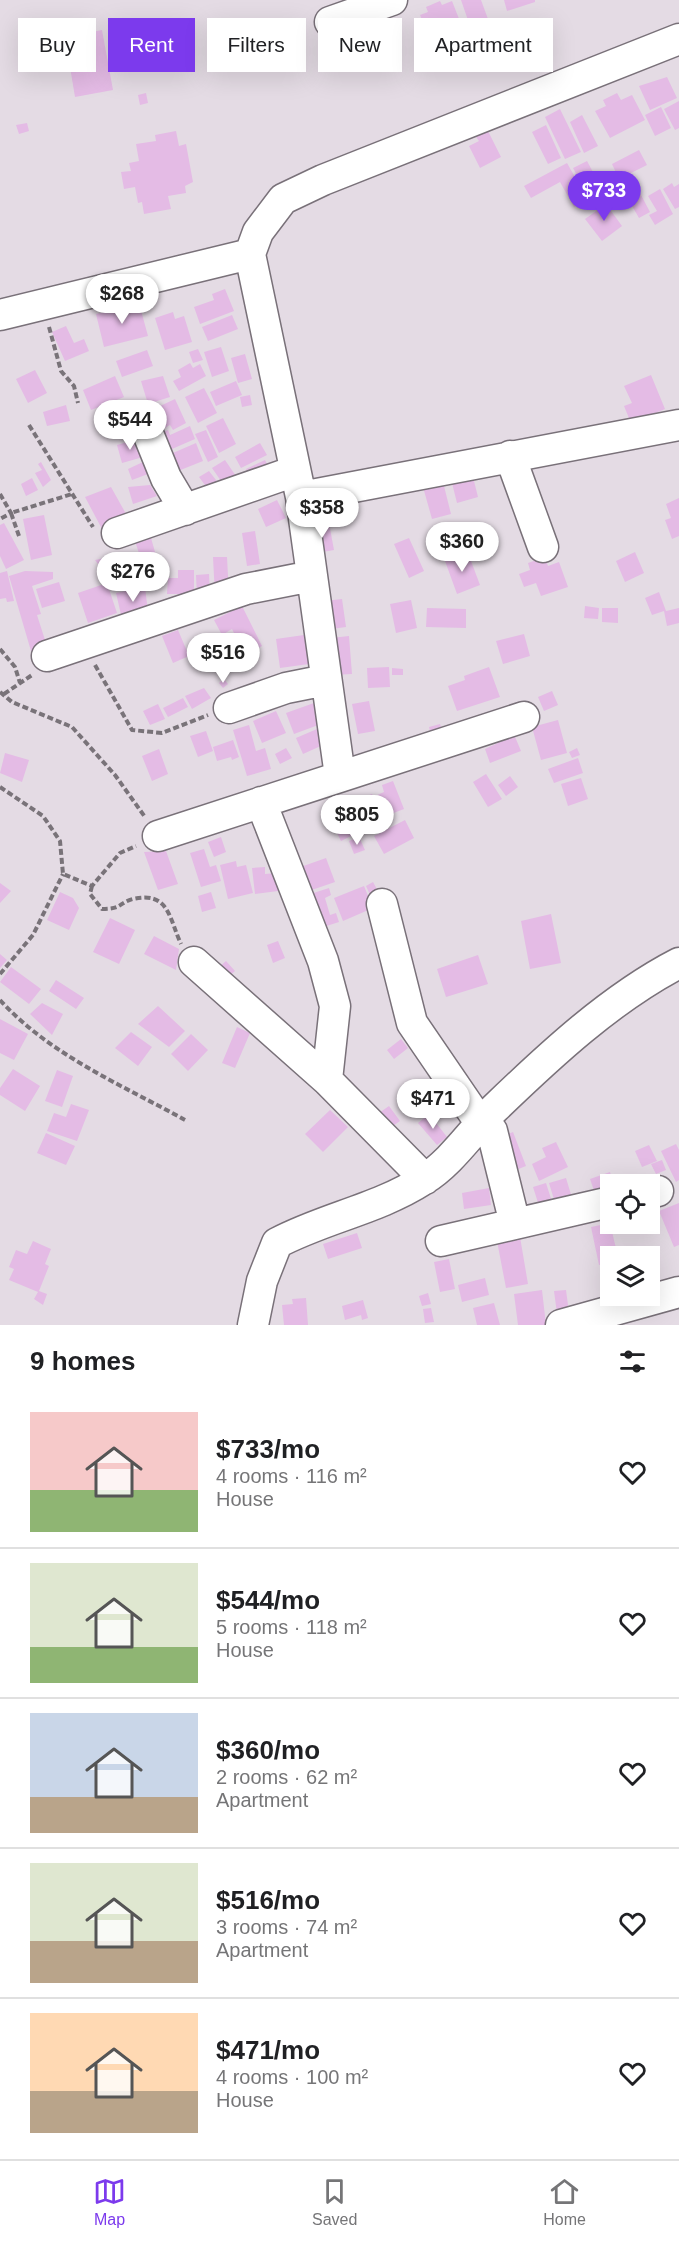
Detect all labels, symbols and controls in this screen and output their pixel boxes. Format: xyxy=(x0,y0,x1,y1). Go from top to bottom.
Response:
chip: Buy xyxy=(18,18,96,72)
chip: Rent xyxy=(108,18,195,72)
chip: Filters xyxy=(207,18,306,72)
chip: New xyxy=(318,18,402,72)
chip: Apartment xyxy=(414,18,553,72)
pin: $733 xyxy=(568,171,640,222)
text: $733 xyxy=(582,179,626,201)
pin: $268 xyxy=(86,274,158,325)
text: $268 xyxy=(100,282,144,304)
pin: $544 xyxy=(94,400,166,451)
text: $544 xyxy=(108,408,152,430)
pin: $358 xyxy=(286,488,358,539)
text: $358 xyxy=(300,496,344,518)
pin: $360 xyxy=(426,522,498,573)
text: $360 xyxy=(440,530,484,552)
pin: $276 xyxy=(97,552,169,603)
text: $276 xyxy=(111,560,155,582)
pin: $516 xyxy=(187,633,259,684)
text: $516 xyxy=(201,641,245,663)
pin: $805 xyxy=(321,795,393,846)
text: $805 xyxy=(335,803,379,825)
pin: $471 xyxy=(397,1079,469,1130)
text: $471 xyxy=(411,1087,455,1109)
map controls xyxy=(600,1174,660,1306)
button: locate xyxy=(600,1174,660,1234)
button: layers xyxy=(600,1246,660,1306)
icon: filters xyxy=(616,1345,649,1378)
text: 9 homes xyxy=(30,1346,136,1376)
text: $733/mo xyxy=(216,1434,320,1464)
icon: home xyxy=(78,1436,150,1508)
icon: heart xyxy=(616,1456,649,1489)
text: 4 rooms · 116 m² xyxy=(216,1465,367,1487)
text: House xyxy=(216,1488,274,1510)
text: $544/mo xyxy=(216,1585,320,1615)
icon: home xyxy=(78,1587,150,1659)
icon: heart xyxy=(616,1607,649,1640)
text: 5 rooms · 118 m² xyxy=(216,1616,367,1638)
text: House xyxy=(216,1639,274,1661)
text: $360/mo xyxy=(216,1735,320,1765)
icon: home xyxy=(78,1737,150,1809)
icon: heart xyxy=(616,1757,649,1790)
text: 2 rooms · 62 m² xyxy=(216,1766,357,1788)
text: Apartment xyxy=(216,1789,308,1811)
text: $516/mo xyxy=(216,1885,320,1915)
icon: home xyxy=(78,1887,150,1959)
icon: heart xyxy=(616,1907,649,1940)
text: 3 rooms · 74 m² xyxy=(216,1916,357,1938)
text: Apartment xyxy=(216,1939,308,1961)
text: $471/mo xyxy=(216,2035,320,2065)
icon: home xyxy=(78,2037,150,2109)
icon: heart xyxy=(616,2057,649,2090)
text: 4 rooms · 100 m² xyxy=(216,2066,368,2088)
text: House xyxy=(216,2089,274,2111)
tab: Map xyxy=(93,2175,126,2229)
tab: Saved xyxy=(312,2175,357,2229)
tab: Home xyxy=(543,2175,586,2229)

